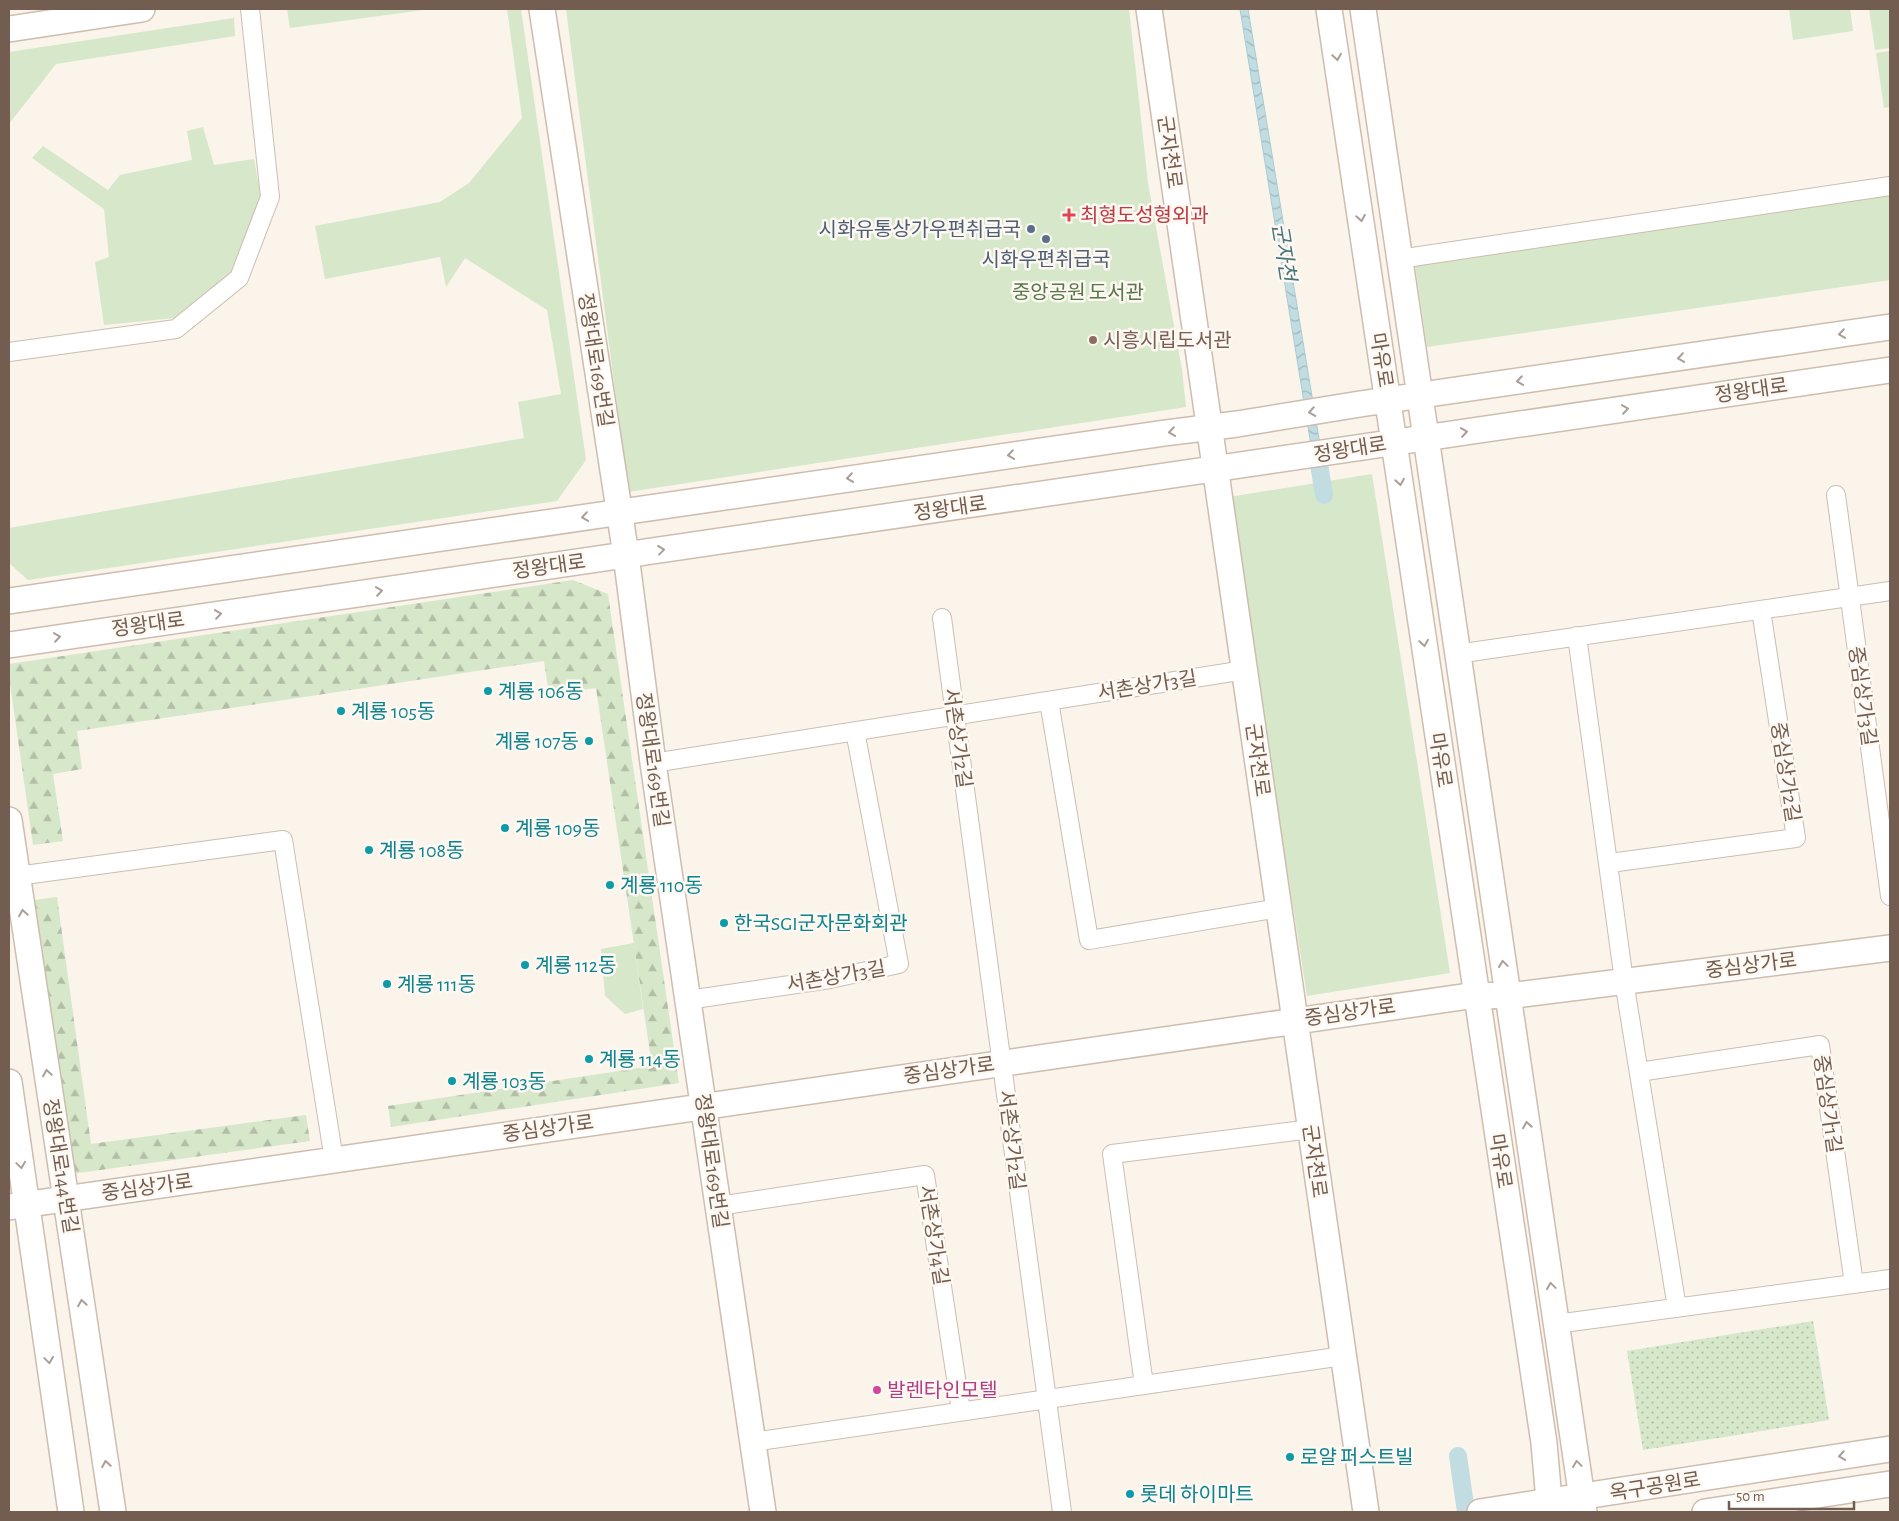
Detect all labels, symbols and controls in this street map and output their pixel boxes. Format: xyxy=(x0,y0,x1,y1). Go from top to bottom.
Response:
one-way arrow xyxy=(1331,53,1341,61)
street label: 군자천로 xyxy=(1154,114,1185,190)
place label: 최형도성형외과 xyxy=(1080,205,1209,226)
marker: 최형도성형외과 xyxy=(1062,208,1076,222)
one-way arrow xyxy=(1355,213,1365,222)
place label: 시화유통상가우편취급국 xyxy=(819,219,1021,240)
water label: 군자천 xyxy=(1269,222,1300,285)
marker: 시화유통상가우편취급국 xyxy=(1025,223,1037,235)
marker: 시화우편취급국 xyxy=(1040,233,1052,245)
place label: 시화우편취급국 xyxy=(982,249,1110,270)
park label: 중앙공원 도서관 xyxy=(1012,282,1144,303)
street label: 정왕대로169번길 xyxy=(574,291,617,429)
one-way arrow xyxy=(1838,329,1846,339)
place label: 시흥시립도서관 xyxy=(1103,330,1232,351)
street label: 마유로 xyxy=(1367,331,1396,389)
marker: 시흥시립도서관 xyxy=(1087,334,1099,346)
one-way arrow xyxy=(1677,352,1685,363)
one-way arrow xyxy=(1516,375,1524,386)
street label: 정왕대로 xyxy=(1713,375,1789,406)
one-way arrow xyxy=(1621,404,1629,414)
one-way arrow xyxy=(1307,407,1316,417)
one-way arrow xyxy=(1167,426,1175,437)
one-way arrow xyxy=(1460,427,1468,438)
street label: 정왕대로 xyxy=(1312,433,1388,466)
one-way arrow xyxy=(1007,449,1015,460)
one-way arrow xyxy=(846,473,854,483)
one-way arrow xyxy=(1394,478,1404,487)
street label: 정왕대로 xyxy=(912,493,988,524)
one-way arrow xyxy=(581,511,589,522)
one-way arrow xyxy=(657,545,665,556)
street label: 정왕대로 xyxy=(511,551,587,582)
one-way arrow xyxy=(374,586,383,596)
street label: 정왕대로 xyxy=(110,609,186,640)
one-way arrow xyxy=(214,609,222,620)
one-way arrow xyxy=(53,633,61,643)
one-way arrow xyxy=(1418,639,1428,647)
street label: 중심상가3길 xyxy=(1845,645,1880,747)
street label: 서촌상가3길 xyxy=(1096,667,1198,704)
place label: 계룡 106동 xyxy=(498,681,583,702)
marker: 계룡 106동 xyxy=(482,685,494,697)
street label: 서촌상가2길 xyxy=(940,687,975,790)
street label: 정왕대로169번길 xyxy=(633,691,672,829)
place label: 계룡 105동 xyxy=(351,701,435,722)
marker: 계룡 105동 xyxy=(335,705,347,717)
street label: 중심상가2길 xyxy=(1767,721,1804,824)
street label: 군자천로 xyxy=(1242,722,1273,798)
place label: 계룡 107동 xyxy=(495,731,579,752)
street label: 마유로 xyxy=(1426,731,1455,789)
marker: 계룡 107동 xyxy=(583,735,595,747)
place label: 계룡 109동 xyxy=(515,818,600,839)
marker: 계룡 109동 xyxy=(499,822,511,834)
place label: 계룡 108동 xyxy=(379,840,464,861)
marker: 계룡 108동 xyxy=(363,844,375,856)
place label: 계룡 110동 xyxy=(620,875,703,896)
marker: 계룡 110동 xyxy=(604,879,616,891)
one-way arrow xyxy=(18,908,28,917)
place label: 한국SGI군자문화회관 xyxy=(734,913,908,934)
marker: 한국SGI군자문화회관 xyxy=(718,917,730,929)
street label: 중심상가로 xyxy=(1704,949,1798,982)
place label: 계룡 112동 xyxy=(535,955,616,976)
street label: 서촌상가3길 xyxy=(785,957,887,996)
marker: 계룡 112동 xyxy=(519,959,531,971)
one-way arrow xyxy=(1499,960,1509,969)
place label: 계룡 111동 xyxy=(397,974,476,995)
marker: 계룡 111동 xyxy=(381,978,393,990)
street label: 중심상가로 xyxy=(1303,996,1397,1029)
place label: 계룡 114동 xyxy=(599,1049,681,1070)
marker: 계룡 114동 xyxy=(583,1053,595,1065)
street label: 중심상가로 xyxy=(902,1054,996,1087)
street label: 중심상가1길 xyxy=(1810,1054,1845,1154)
one-way arrow xyxy=(42,1069,53,1077)
place label: 계룡 103동 xyxy=(462,1071,546,1092)
marker: 계룡 103동 xyxy=(446,1075,458,1087)
street label: 서촌상가2길 xyxy=(995,1089,1028,1192)
street label: 정왕대로169번길 xyxy=(692,1092,731,1230)
street label: 정왕대로144번길 xyxy=(39,1097,82,1235)
street label: 중심상가로 xyxy=(501,1112,595,1145)
one-way arrow xyxy=(1523,1121,1533,1129)
street label: 군자천로 xyxy=(1299,1123,1330,1199)
street label: 마유로 xyxy=(1486,1132,1515,1190)
one-way arrow xyxy=(15,1161,26,1169)
street label: 중심상가로 xyxy=(100,1171,194,1204)
street label: 서촌상가4길 xyxy=(915,1183,952,1287)
one-way arrow xyxy=(1546,1282,1556,1290)
one-way arrow xyxy=(77,1299,87,1308)
one-way arrow xyxy=(44,1356,54,1364)
place label: 발렌타인모텔 xyxy=(887,1380,997,1401)
marker: 발렌타인모텔 xyxy=(871,1384,883,1396)
place label: 로얄 퍼스트빌 xyxy=(1300,1447,1414,1468)
marker: 로얄 퍼스트빌 xyxy=(1284,1451,1296,1463)
one-way arrow xyxy=(1838,1451,1846,1461)
one-way arrow xyxy=(101,1460,112,1468)
one-way arrow xyxy=(1572,1460,1583,1468)
street label: 옥구공원로 xyxy=(1608,1469,1702,1504)
scale bar xyxy=(1729,1478,1854,1510)
place label: 롯데 하이마트 xyxy=(1140,1484,1254,1505)
marker: 롯데 하이마트 xyxy=(1124,1488,1136,1500)
text: 50 m xyxy=(1736,1489,1765,1504)

